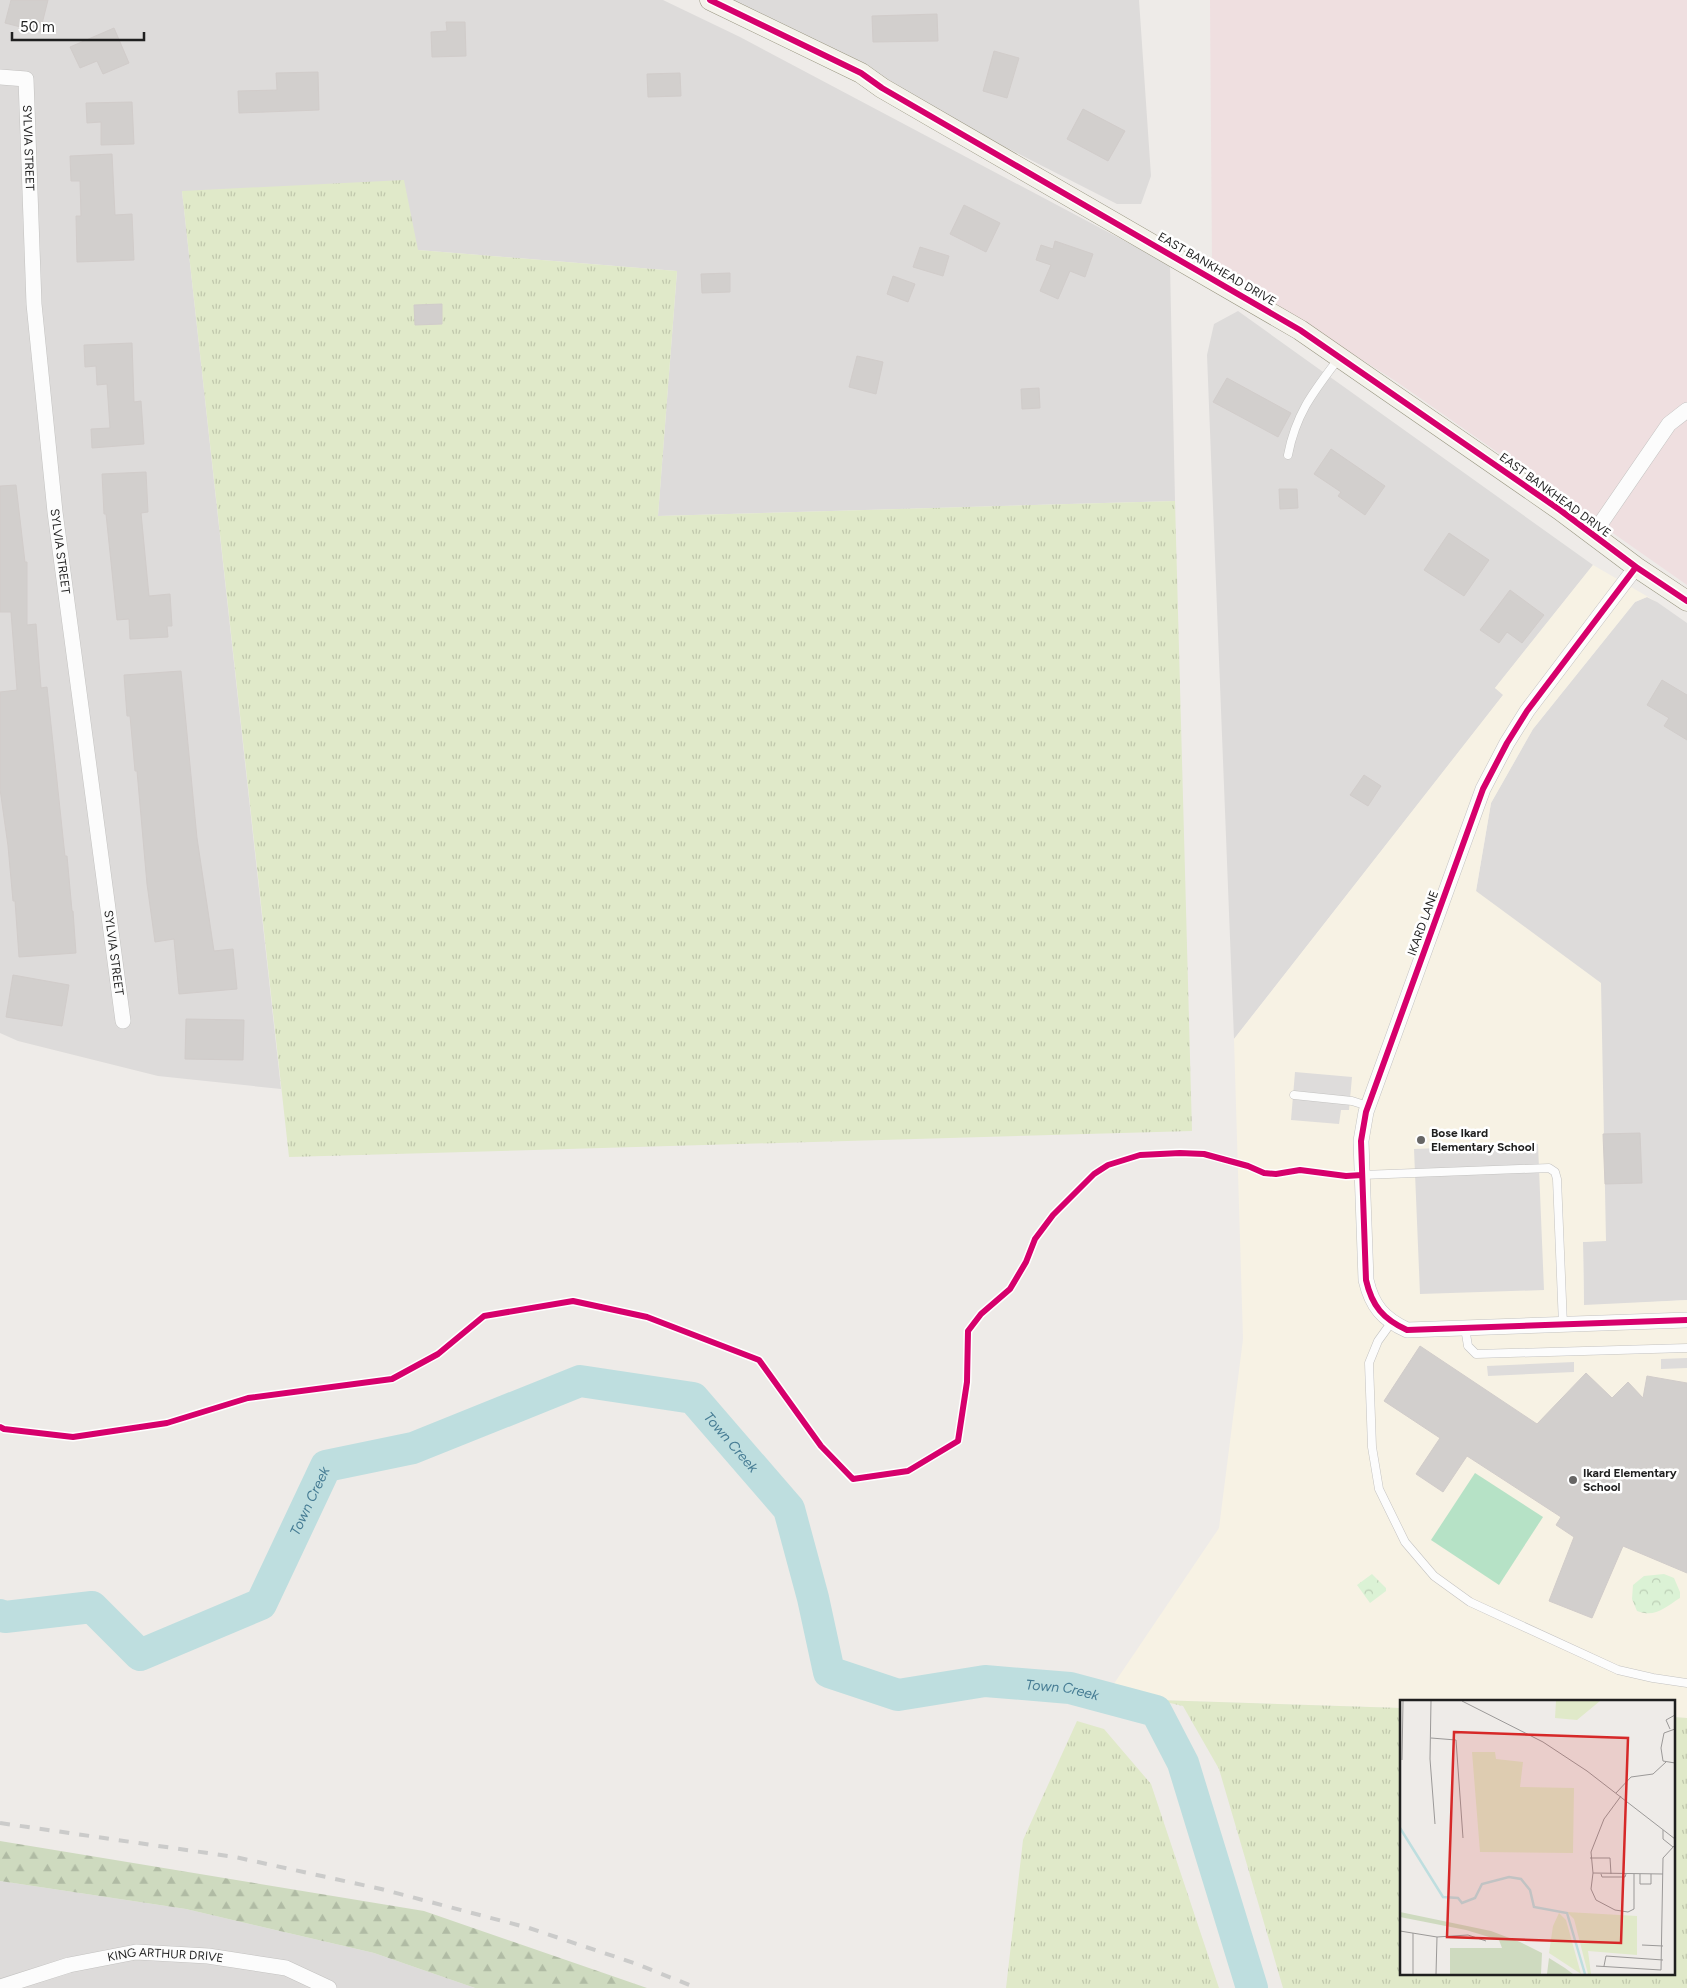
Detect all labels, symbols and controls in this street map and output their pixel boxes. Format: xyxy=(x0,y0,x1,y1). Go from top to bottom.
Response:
scale bar xyxy=(12,10,145,42)
text: 50 m xyxy=(20,18,55,36)
street label: SYLVIA STREET xyxy=(20,105,37,191)
street label: EAST BANKHEAD DRIVE xyxy=(1155,229,1279,309)
street label: EAST BANKHEAD DRIVE xyxy=(1497,450,1613,540)
street label: SYLVIA STREET xyxy=(48,508,73,595)
street label: IKARD LANE xyxy=(1405,889,1441,957)
street label: SYLVIA STREET xyxy=(101,909,127,997)
place label: Bose Ikard Elementary School xyxy=(1431,1126,1535,1154)
marker: Bose Ikard Elementary School xyxy=(1415,1134,1427,1146)
water label: Town Creek xyxy=(700,1408,763,1477)
water label: Town Creek xyxy=(286,1463,334,1538)
place label: Ikard Elementary School xyxy=(1583,1466,1677,1494)
marker: Ikard Elementary School xyxy=(1567,1474,1579,1486)
water label: Town Creek xyxy=(1025,1676,1102,1704)
inset map xyxy=(1400,1700,1674,1976)
street label: KING ARTHUR DRIVE xyxy=(106,1945,224,1965)

